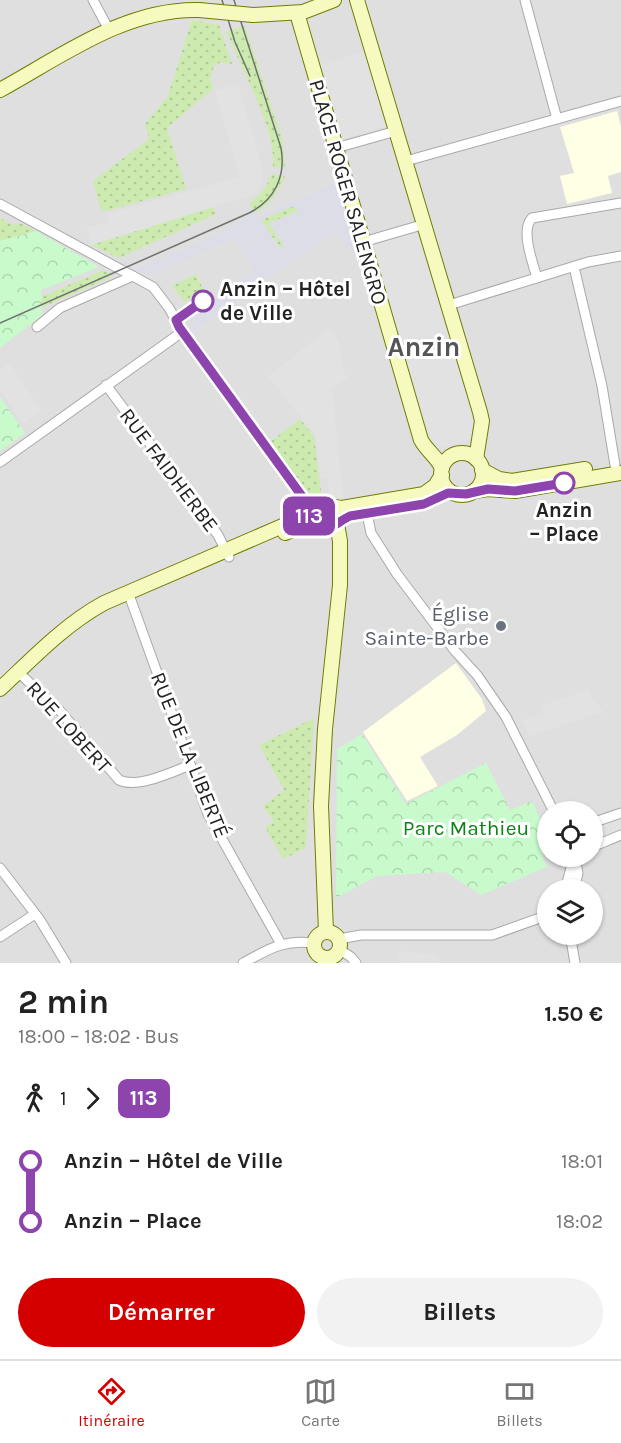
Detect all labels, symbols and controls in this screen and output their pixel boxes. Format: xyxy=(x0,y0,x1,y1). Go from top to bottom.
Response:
street label: PLACE ROGER SALENGRO xyxy=(304,76,392,308)
place label: Anzin – Hôtel de Ville xyxy=(220,277,351,325)
marker: Anzin – Hôtel de Ville xyxy=(192,290,214,312)
district label: Anzin xyxy=(388,331,460,363)
street label: RUE FAIDHERBE xyxy=(115,403,223,537)
marker: Anzin – Place xyxy=(553,472,575,494)
line badge: 113 xyxy=(274,496,344,536)
place label: Anzin – Place xyxy=(529,498,599,546)
text: 113 xyxy=(295,504,323,528)
place label: Église Sainte-Barbe xyxy=(364,602,489,650)
marker: Église Sainte-Barbe xyxy=(494,619,508,633)
street label: RUE DE LA LIBERTÉ xyxy=(146,669,234,841)
street label: RUE LOBERT xyxy=(22,676,117,778)
map controls xyxy=(537,801,603,945)
button: locate xyxy=(537,801,603,867)
park label: Parc Mathieu xyxy=(403,816,529,840)
button: layers xyxy=(537,879,603,945)
text: 2 min xyxy=(18,983,109,1021)
text: 1.50 € xyxy=(544,1001,603,1027)
text: 18:00 – 18:02 · Bus xyxy=(18,1025,179,1048)
icon: walk xyxy=(18,1082,51,1115)
icon: forward xyxy=(76,1082,109,1115)
text: 113 xyxy=(130,1086,158,1110)
text: 1 xyxy=(60,1087,67,1110)
text: Anzin – Hôtel de Ville xyxy=(64,1148,283,1174)
text: 18:01 xyxy=(561,1150,603,1173)
text: Anzin – Place xyxy=(64,1208,202,1234)
text: 18:02 xyxy=(556,1210,603,1233)
button: Démarrer xyxy=(18,1278,305,1347)
button: Billets xyxy=(317,1278,603,1347)
tab: Itinéraire xyxy=(78,1375,145,1430)
tab: Carte xyxy=(301,1375,340,1430)
tab: Billets xyxy=(496,1375,543,1430)

